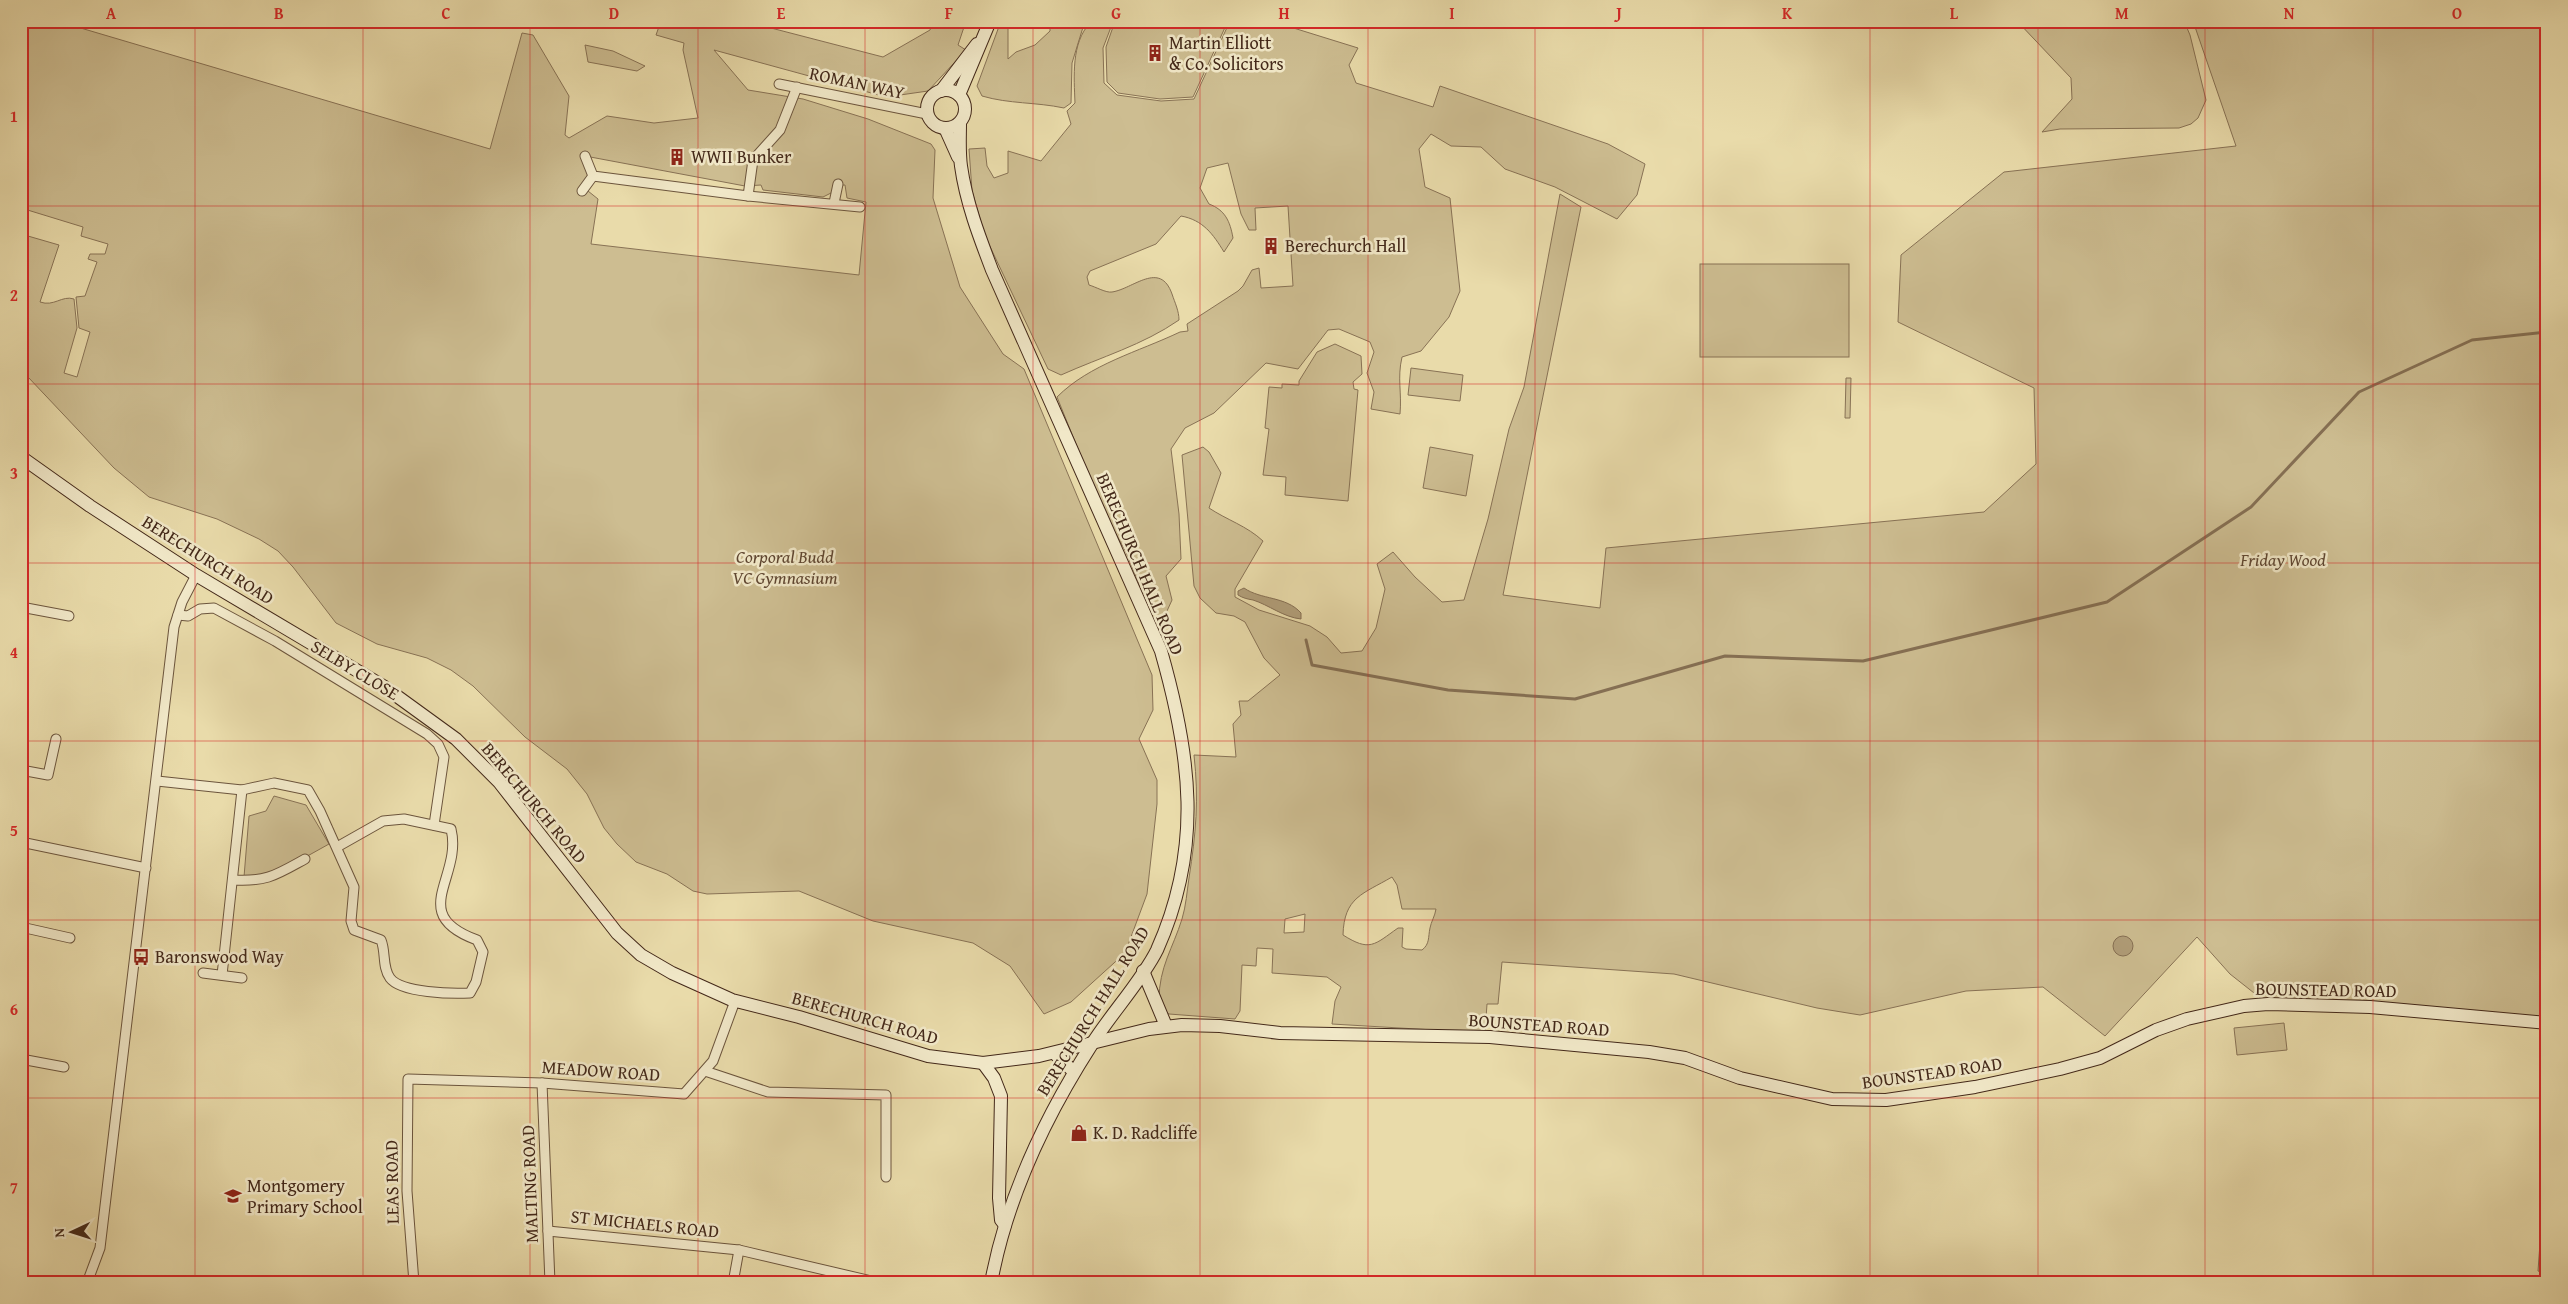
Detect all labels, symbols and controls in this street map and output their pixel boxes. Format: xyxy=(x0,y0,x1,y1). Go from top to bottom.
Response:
text: A xyxy=(106,1,117,25)
text: B xyxy=(274,1,284,25)
text: C xyxy=(441,1,451,25)
text: D xyxy=(609,1,619,25)
text: E xyxy=(777,1,786,25)
text: F xyxy=(945,1,953,25)
text: G xyxy=(1111,1,1121,25)
text: H xyxy=(1278,1,1290,25)
text: I xyxy=(1449,1,1455,25)
text: J xyxy=(1613,1,1622,25)
text: K xyxy=(1782,1,1793,25)
text: L xyxy=(1950,1,1959,25)
text: M xyxy=(2115,1,2129,25)
text: N xyxy=(2284,1,2295,25)
text: O xyxy=(2452,1,2462,25)
place label: Martin Elliott & Co. Solicitors xyxy=(1169,29,1284,77)
building icon: Martin Elliott & Co. Solicitors xyxy=(1145,43,1165,63)
street label: ROMAN WAY xyxy=(807,59,907,106)
text: 1 xyxy=(10,104,18,128)
place label: WWII Bunker xyxy=(691,143,792,170)
building icon: WWII Bunker xyxy=(667,147,687,167)
place label: Berechurch Hall xyxy=(1285,232,1406,259)
building icon: Berechurch Hall xyxy=(1261,236,1281,256)
text: 2 xyxy=(10,283,18,307)
text: 3 xyxy=(10,461,18,485)
street label: BERECHURCH HALL ROAD xyxy=(1090,469,1191,659)
street label: BERECHURCH ROAD xyxy=(137,508,280,611)
park label: Corporal Budd VC Gymnasium xyxy=(732,543,838,591)
park label: Friday Wood xyxy=(2239,546,2326,573)
street label: SELBY CLOSE xyxy=(306,632,405,707)
text: 4 xyxy=(10,640,18,664)
street label: BERECHURCH ROAD xyxy=(475,736,593,869)
text: 5 xyxy=(10,818,18,842)
street label: BERECHURCH HALL ROAD xyxy=(1029,921,1156,1101)
place label: Baronswood Way xyxy=(155,943,284,970)
bus stop icon: Baronswood Way xyxy=(131,947,151,967)
street label: BOUNSTEAD ROAD xyxy=(2255,975,2397,1004)
street label: BERECHURCH ROAD xyxy=(789,984,942,1051)
text: 6 xyxy=(10,997,18,1021)
street label: BOUNSTEAD ROAD xyxy=(1468,1006,1610,1043)
street label: BOUNSTEAD ROAD xyxy=(1860,1049,2004,1096)
street label: MEADOW ROAD xyxy=(541,1053,661,1088)
place label: K. D. Radcliffe xyxy=(1093,1119,1198,1146)
shop icon: K. D. Radcliffe xyxy=(1069,1123,1089,1143)
street label: MALTING ROAD xyxy=(514,1125,545,1243)
street label: LEAS ROAD xyxy=(377,1140,406,1224)
place label: Montgomery Primary School xyxy=(247,1172,363,1220)
text: 7 xyxy=(10,1175,18,1199)
school or university icon: Montgomery Primary School xyxy=(223,1186,243,1206)
street label: ST MICHAELS ROAD xyxy=(570,1202,721,1245)
north arrow xyxy=(48,1206,98,1256)
text: N xyxy=(49,1227,69,1238)

